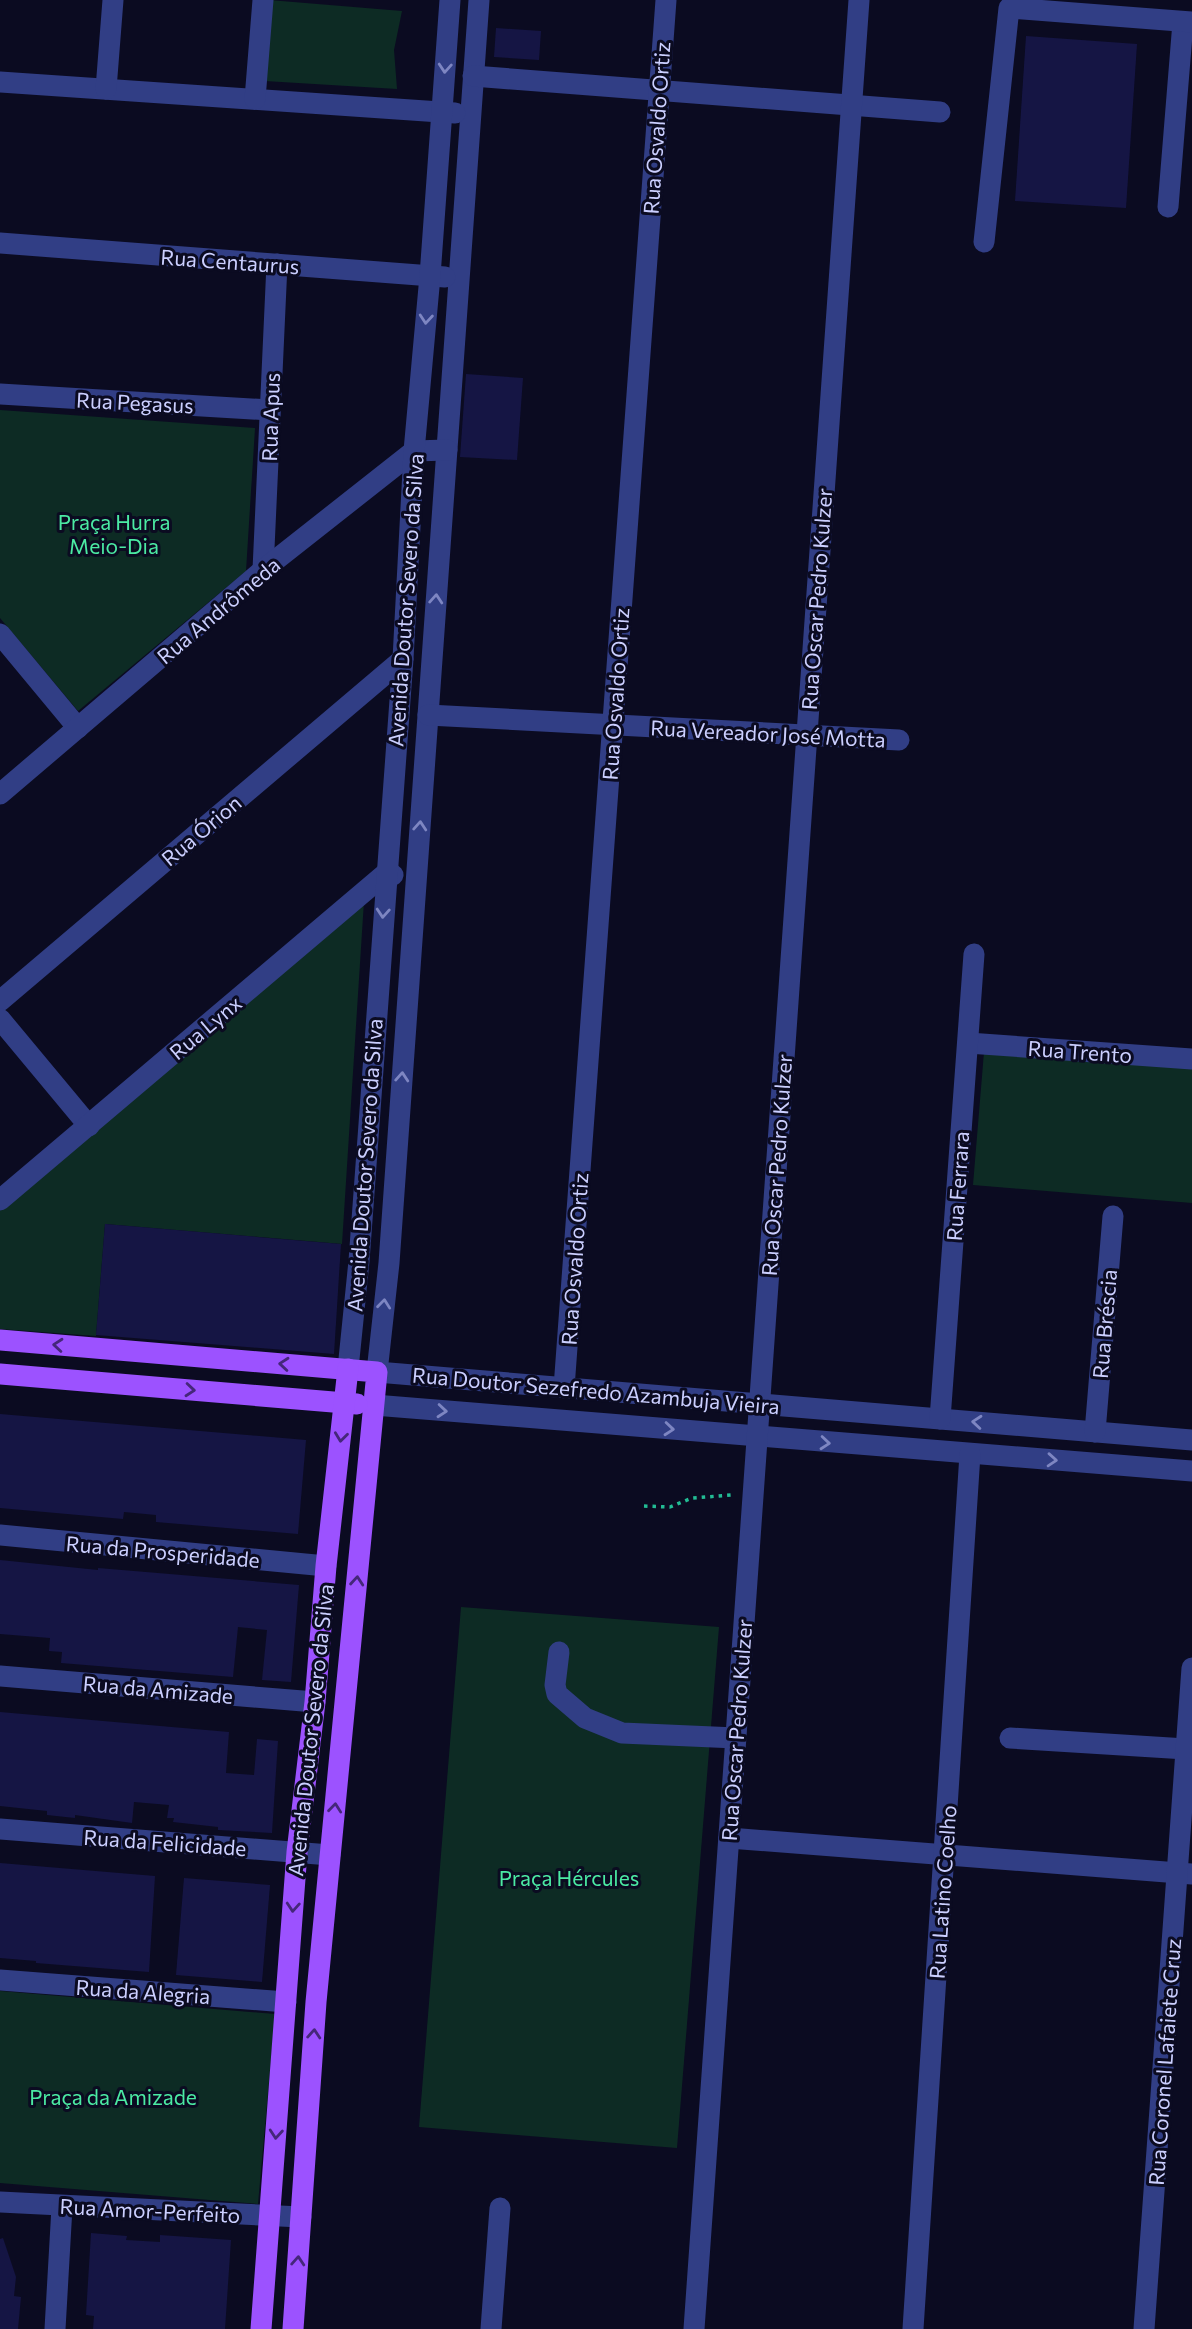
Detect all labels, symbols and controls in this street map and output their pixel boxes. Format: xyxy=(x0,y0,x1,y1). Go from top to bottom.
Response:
street label: Rua Osvaldo Ortiz xyxy=(638,41,674,215)
one-way arrow xyxy=(438,63,453,74)
street label: Rua Centaurus xyxy=(160,244,300,278)
one-way arrow xyxy=(419,314,434,325)
street label: Rua Apus xyxy=(256,372,284,462)
street label: Rua Pegasus xyxy=(76,386,194,418)
street label: Avenida Doutor Severo da Silva xyxy=(382,453,428,747)
street label: Rua Oscar Pedro Kulzer xyxy=(796,487,836,711)
park label: Praça Hurra Meio-Dia xyxy=(58,509,170,558)
street label: Rua Andrômeda xyxy=(152,551,284,669)
one-way arrow xyxy=(428,593,443,604)
street label: Rua Osvaldo Ortiz xyxy=(597,607,633,781)
street label: Rua Vereador José Motta xyxy=(650,714,886,752)
street label: Rua Órion xyxy=(156,790,246,870)
one-way arrow xyxy=(412,820,427,831)
one-way arrow xyxy=(376,907,391,918)
street label: Rua Lynx xyxy=(164,990,246,1064)
street label: Avenida Doutor Severo da Silva xyxy=(341,1018,387,1312)
street label: Rua Trento xyxy=(1027,1035,1133,1067)
street label: Rua Oscar Pedro Kulzer xyxy=(756,1053,796,1277)
one-way arrow xyxy=(394,1071,409,1082)
street label: Rua Ferrara xyxy=(941,1130,973,1242)
street label: Rua Osvaldo Ortiz xyxy=(556,1172,592,1346)
street label: Rua Bréscia xyxy=(1087,1268,1121,1380)
one-way arrow xyxy=(377,1298,392,1310)
one-way arrow xyxy=(52,1338,63,1353)
one-way arrow xyxy=(278,1357,289,1372)
street label: Rua Doutor Sezefredo Azambuja Vieira xyxy=(411,1361,781,1419)
one-way arrow xyxy=(185,1382,196,1397)
one-way arrow xyxy=(437,1403,448,1418)
one-way arrow xyxy=(972,1415,983,1430)
one-way arrow xyxy=(663,1421,674,1436)
one-way arrow xyxy=(334,1431,349,1443)
one-way arrow xyxy=(820,1435,831,1450)
one-way arrow xyxy=(1047,1453,1058,1468)
street label: Rua da Prosperidade xyxy=(65,1530,261,1572)
one-way arrow xyxy=(349,1575,364,1586)
street label: Avenida Doutor Severo da Silva xyxy=(282,1583,338,1877)
street label: Rua Oscar Pedro Kulzer xyxy=(716,1618,756,1842)
street label: Rua da Amizade xyxy=(82,1670,234,1708)
one-way arrow xyxy=(327,1802,342,1813)
street label: Rua Latino Coelho xyxy=(923,1804,961,1980)
street label: Rua da Felicidade xyxy=(83,1824,247,1860)
park label: Praça Hércules xyxy=(499,1865,639,1890)
one-way arrow xyxy=(286,1902,301,1913)
street label: Rua Coronel Lafaiete Cruz xyxy=(1143,1938,1185,2186)
street label: Rua da Alegria xyxy=(75,1974,211,2008)
one-way arrow xyxy=(306,2028,321,2039)
park label: Praça da Amizade xyxy=(29,2084,197,2109)
one-way arrow xyxy=(269,2129,284,2140)
street label: Rua Amor-Perfeito xyxy=(59,2193,241,2227)
one-way arrow xyxy=(290,2255,305,2266)

